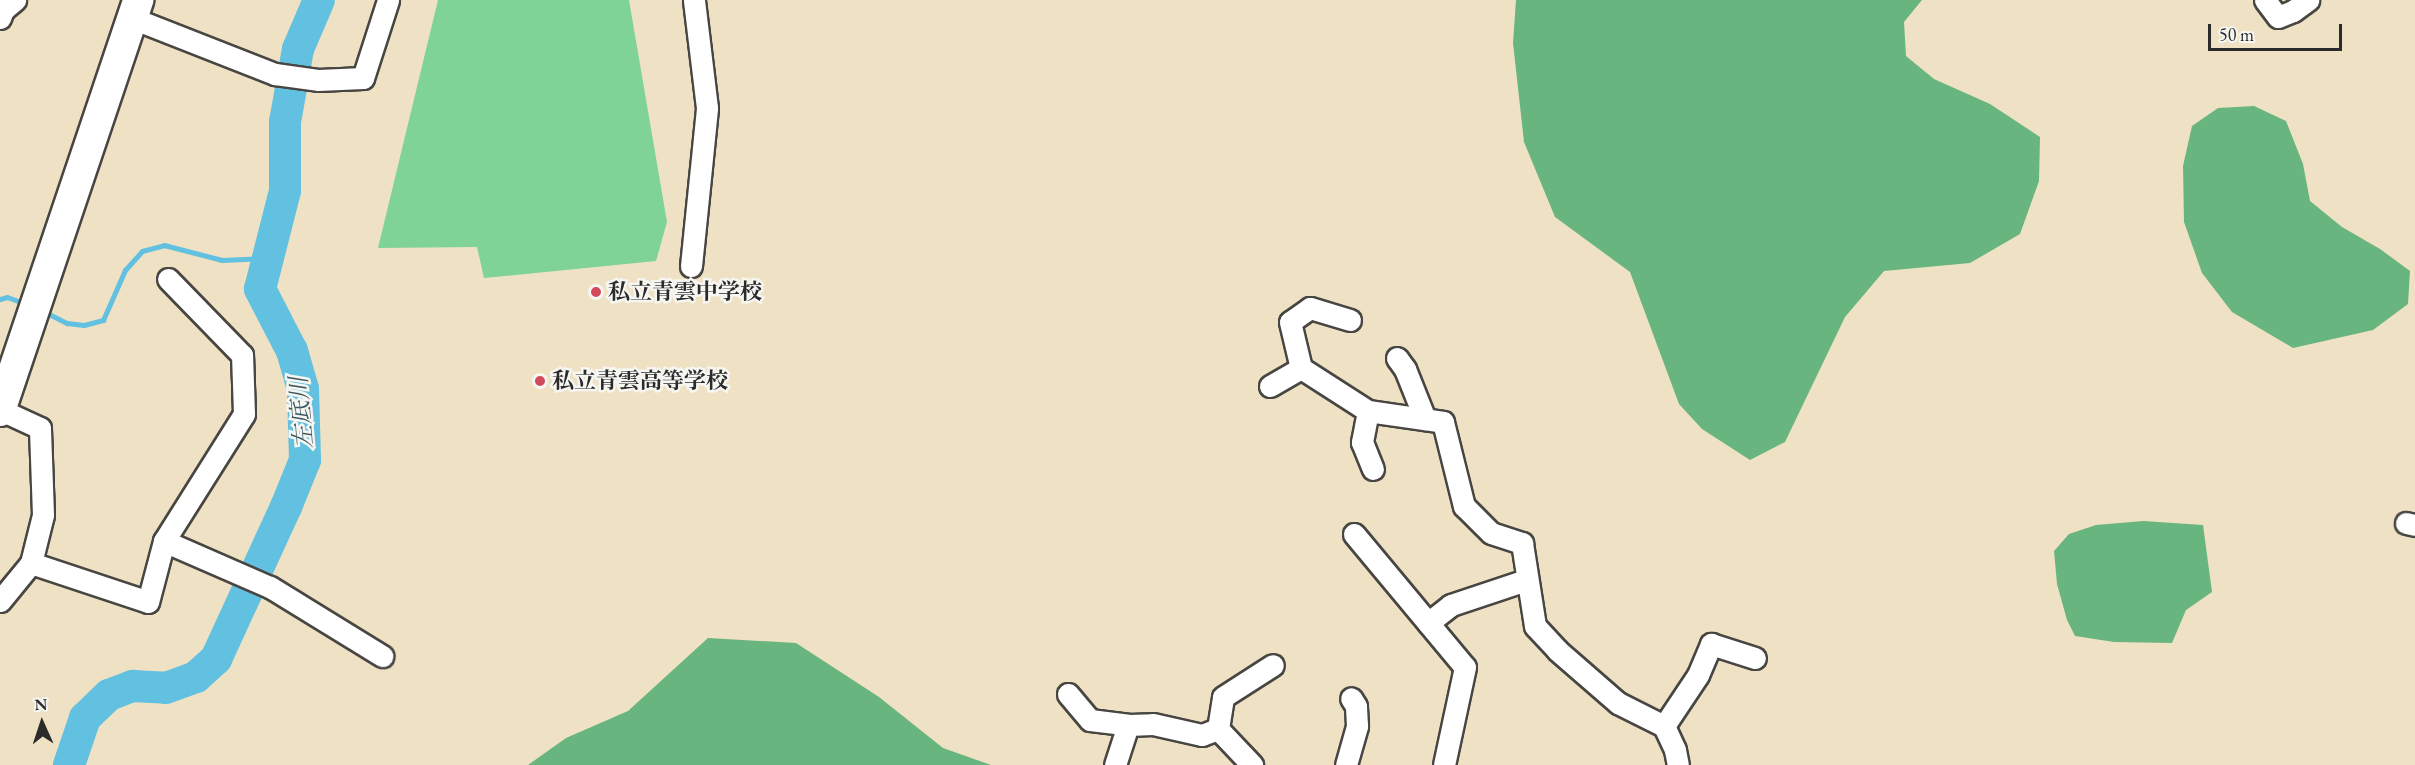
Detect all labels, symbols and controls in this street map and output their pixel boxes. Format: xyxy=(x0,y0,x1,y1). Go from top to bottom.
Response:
scale bar xyxy=(2211,12,2344,50)
text: 50 m xyxy=(2219,23,2254,46)
place label: 私立青雲中学校 xyxy=(608,279,762,305)
marker: 私立青雲中学校 xyxy=(589,285,603,299)
place label: 私立青雲高等学校 xyxy=(552,368,728,394)
marker: 私立青雲高等学校 xyxy=(533,374,547,388)
water label: 左底川 xyxy=(284,376,318,450)
north arrow xyxy=(12,693,72,753)
text: N xyxy=(34,694,48,715)

